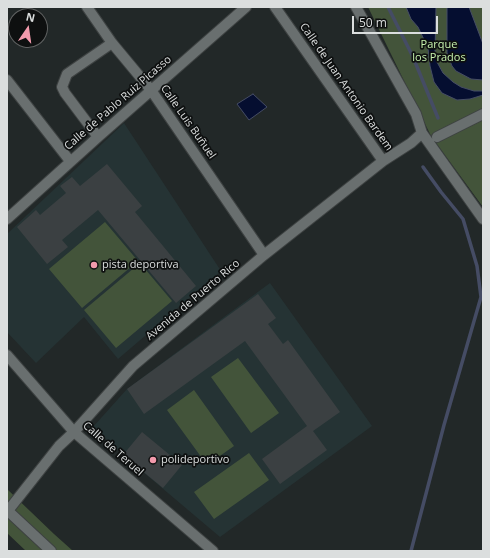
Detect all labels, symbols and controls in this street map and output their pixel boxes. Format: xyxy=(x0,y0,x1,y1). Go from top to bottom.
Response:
north arrow xyxy=(8,8,48,48)
text: N xyxy=(25,8,37,25)
scale bar xyxy=(354,8,440,34)
text: 50 m xyxy=(359,14,387,31)
street label: Calle de Juan Antonio Bardem xyxy=(297,21,395,153)
park label: Parque los Prados xyxy=(412,38,466,64)
street label: Calle de Pablo Ruiz Picasso xyxy=(62,53,174,153)
street label: Calle Luis Buñuel xyxy=(158,82,218,162)
street label: Avenida de Puerto Rico xyxy=(143,257,243,343)
place label: pista deportiva xyxy=(102,258,179,272)
marker: pista deportiva xyxy=(89,260,99,270)
street label: Calle de Teruel xyxy=(80,419,146,479)
place label: polideportivo xyxy=(161,453,229,467)
marker: polideportivo xyxy=(148,455,158,465)

